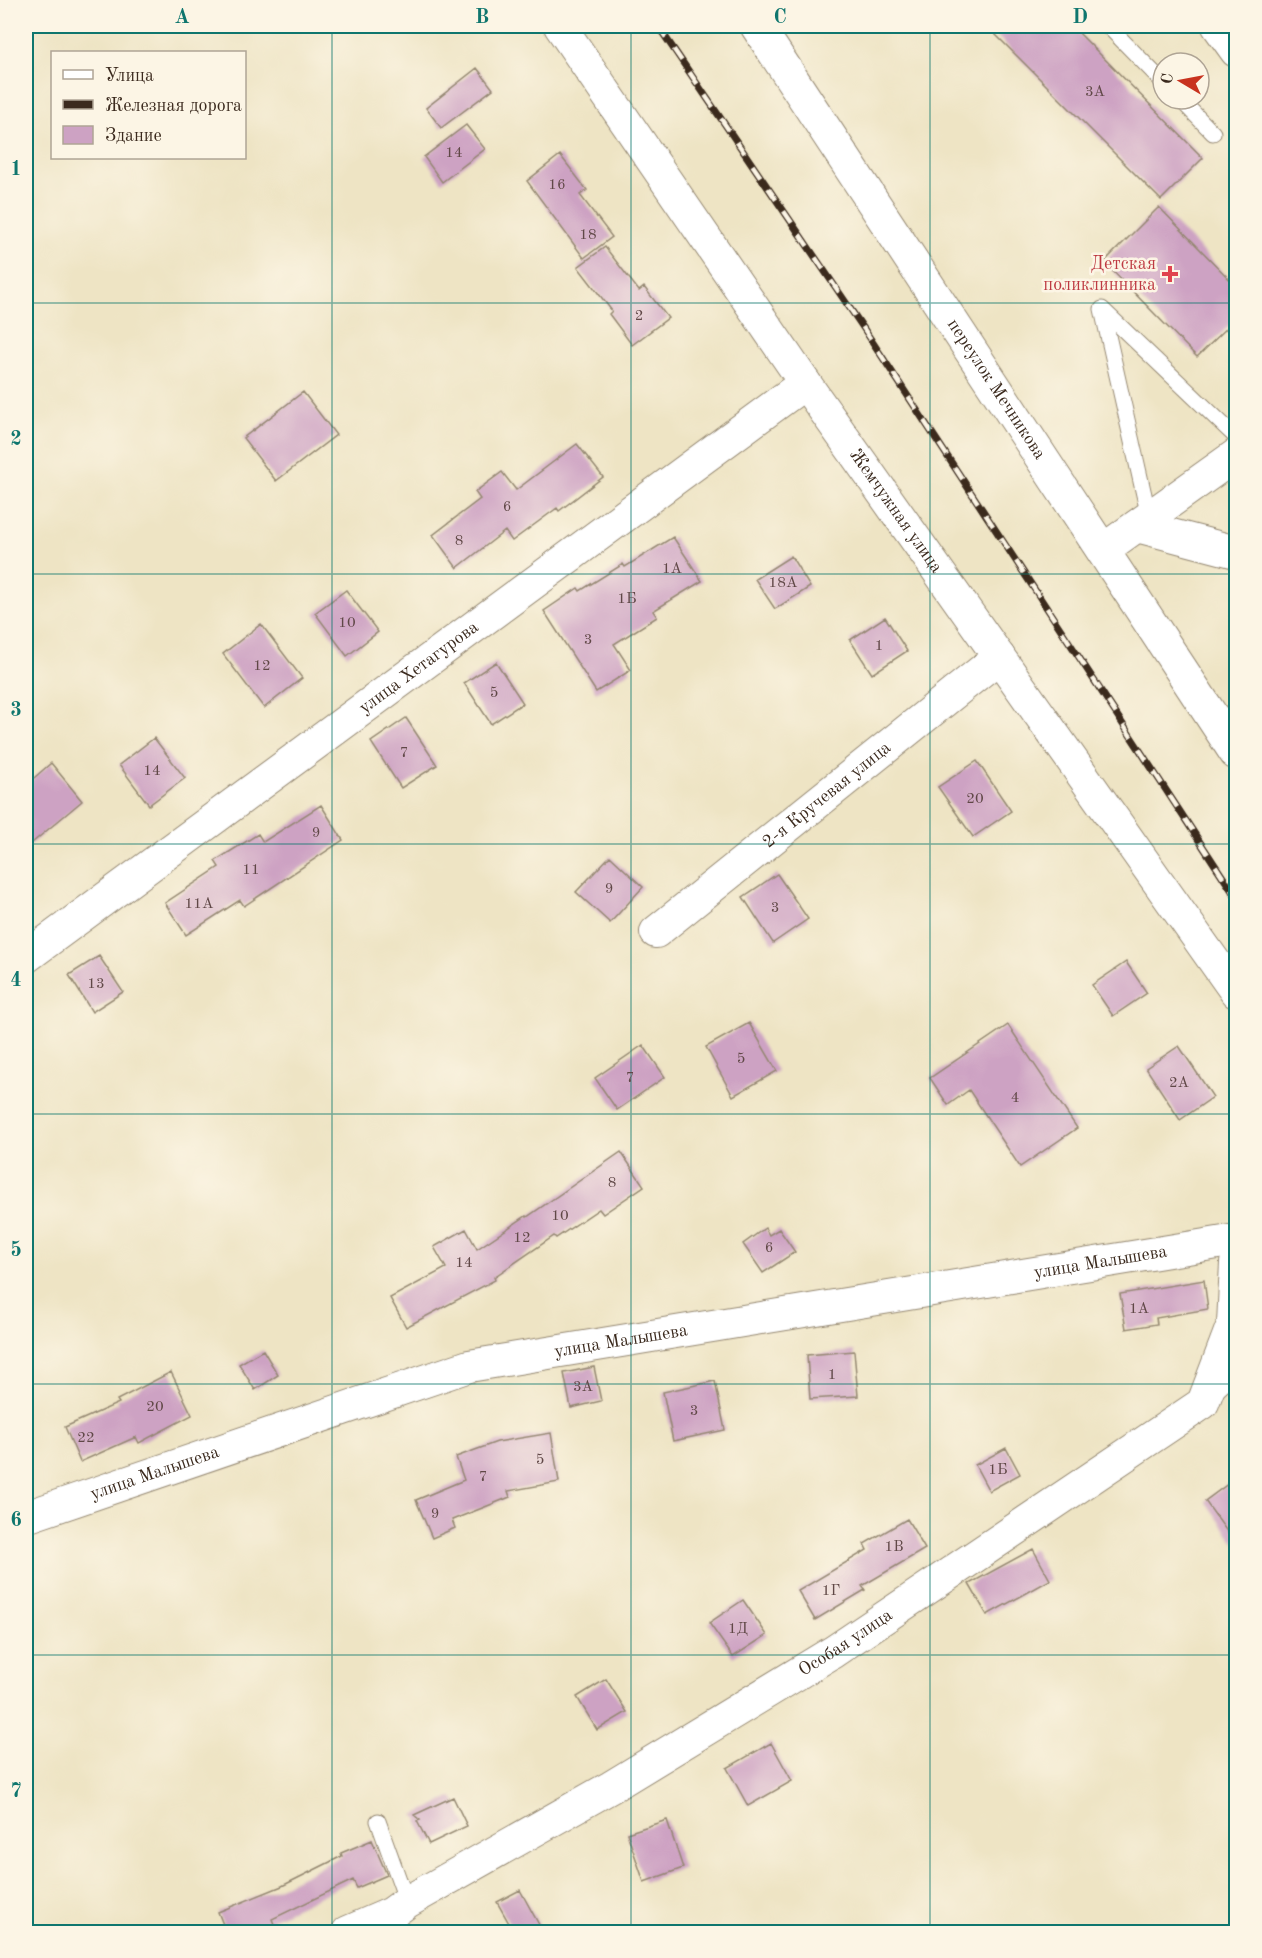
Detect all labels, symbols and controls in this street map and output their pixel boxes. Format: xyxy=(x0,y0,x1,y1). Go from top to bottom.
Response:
text: A xyxy=(174,8,190,28)
text: B xyxy=(475,8,489,28)
text: C xyxy=(773,8,787,28)
text: D xyxy=(1072,8,1088,28)
legend xyxy=(51,51,246,159)
north arrow xyxy=(1151,51,1211,111)
text: Улица xyxy=(105,67,154,85)
text: С xyxy=(1159,72,1177,85)
house number: 3А xyxy=(1085,85,1106,100)
text: Железная дорога xyxy=(105,97,242,115)
text: Здание xyxy=(105,127,162,145)
house number: 14 xyxy=(445,146,463,161)
text: 1 xyxy=(10,160,22,180)
house number: 16 xyxy=(548,178,566,193)
house number: 18 xyxy=(579,228,597,243)
place label: Детская поликлинника xyxy=(1043,255,1156,294)
marker: Детская поликлинника xyxy=(1161,265,1179,283)
house number: 2 xyxy=(635,309,643,324)
street label: переулок Мечникова xyxy=(944,316,1049,463)
text: 2 xyxy=(10,430,22,450)
street label: Жемчужная улица xyxy=(846,446,946,576)
house number: 6 xyxy=(503,500,511,515)
house number: 8 xyxy=(455,534,463,549)
house number: 1А xyxy=(662,562,683,577)
house number: 18А xyxy=(769,576,798,591)
house number: 1Б xyxy=(617,592,637,607)
house number: 10 xyxy=(338,616,356,631)
street label: улица Хетагурова xyxy=(356,618,482,717)
house number: 3 xyxy=(584,633,592,648)
house number: 1 xyxy=(875,639,883,654)
house number: 12 xyxy=(253,659,271,674)
house number: 5 xyxy=(490,686,498,701)
text: 3 xyxy=(10,701,22,721)
street label: 2-я Кручевая улица xyxy=(759,738,894,852)
house number: 7 xyxy=(400,746,408,761)
house number: 14 xyxy=(143,764,161,779)
house number: 20 xyxy=(966,792,984,807)
house number: 9 xyxy=(312,826,320,841)
house number: 11 xyxy=(242,863,260,878)
house number: 9 xyxy=(605,882,613,897)
house number: 11А xyxy=(185,897,214,912)
house number: 3 xyxy=(771,901,779,916)
text: 4 xyxy=(10,971,22,991)
house number: 13 xyxy=(87,977,105,992)
house number: 5 xyxy=(737,1052,745,1067)
house number: 7 xyxy=(626,1071,634,1086)
house number: 2А xyxy=(1169,1076,1190,1091)
house number: 4 xyxy=(1011,1091,1019,1106)
house number: 8 xyxy=(608,1176,616,1191)
house number: 10 xyxy=(551,1209,569,1224)
house number: 12 xyxy=(513,1231,531,1246)
text: 5 xyxy=(10,1240,22,1261)
house number: 6 xyxy=(765,1241,773,1256)
street label: улица Малышева xyxy=(1033,1242,1169,1282)
house number: 14 xyxy=(455,1256,473,1271)
house number: 1А xyxy=(1129,1302,1150,1317)
street label: улица Малышева xyxy=(553,1321,689,1361)
house number: 1 xyxy=(828,1368,836,1383)
house number: 3А xyxy=(573,1380,594,1395)
house number: 20 xyxy=(146,1400,164,1415)
house number: 3 xyxy=(690,1404,698,1419)
house number: 22 xyxy=(77,1431,95,1446)
street label: улица Малышева xyxy=(88,1443,221,1503)
house number: 5 xyxy=(536,1453,544,1468)
house number: 1Б xyxy=(988,1463,1008,1478)
house number: 7 xyxy=(479,1470,487,1485)
house number: 9 xyxy=(431,1507,439,1522)
text: 6 xyxy=(10,1511,22,1531)
house number: 1В xyxy=(884,1540,904,1555)
house number: 1Г xyxy=(822,1584,840,1599)
street label: Особая улица xyxy=(795,1606,896,1680)
house number: 1Д xyxy=(728,1622,748,1637)
text: 7 xyxy=(10,1782,22,1802)

